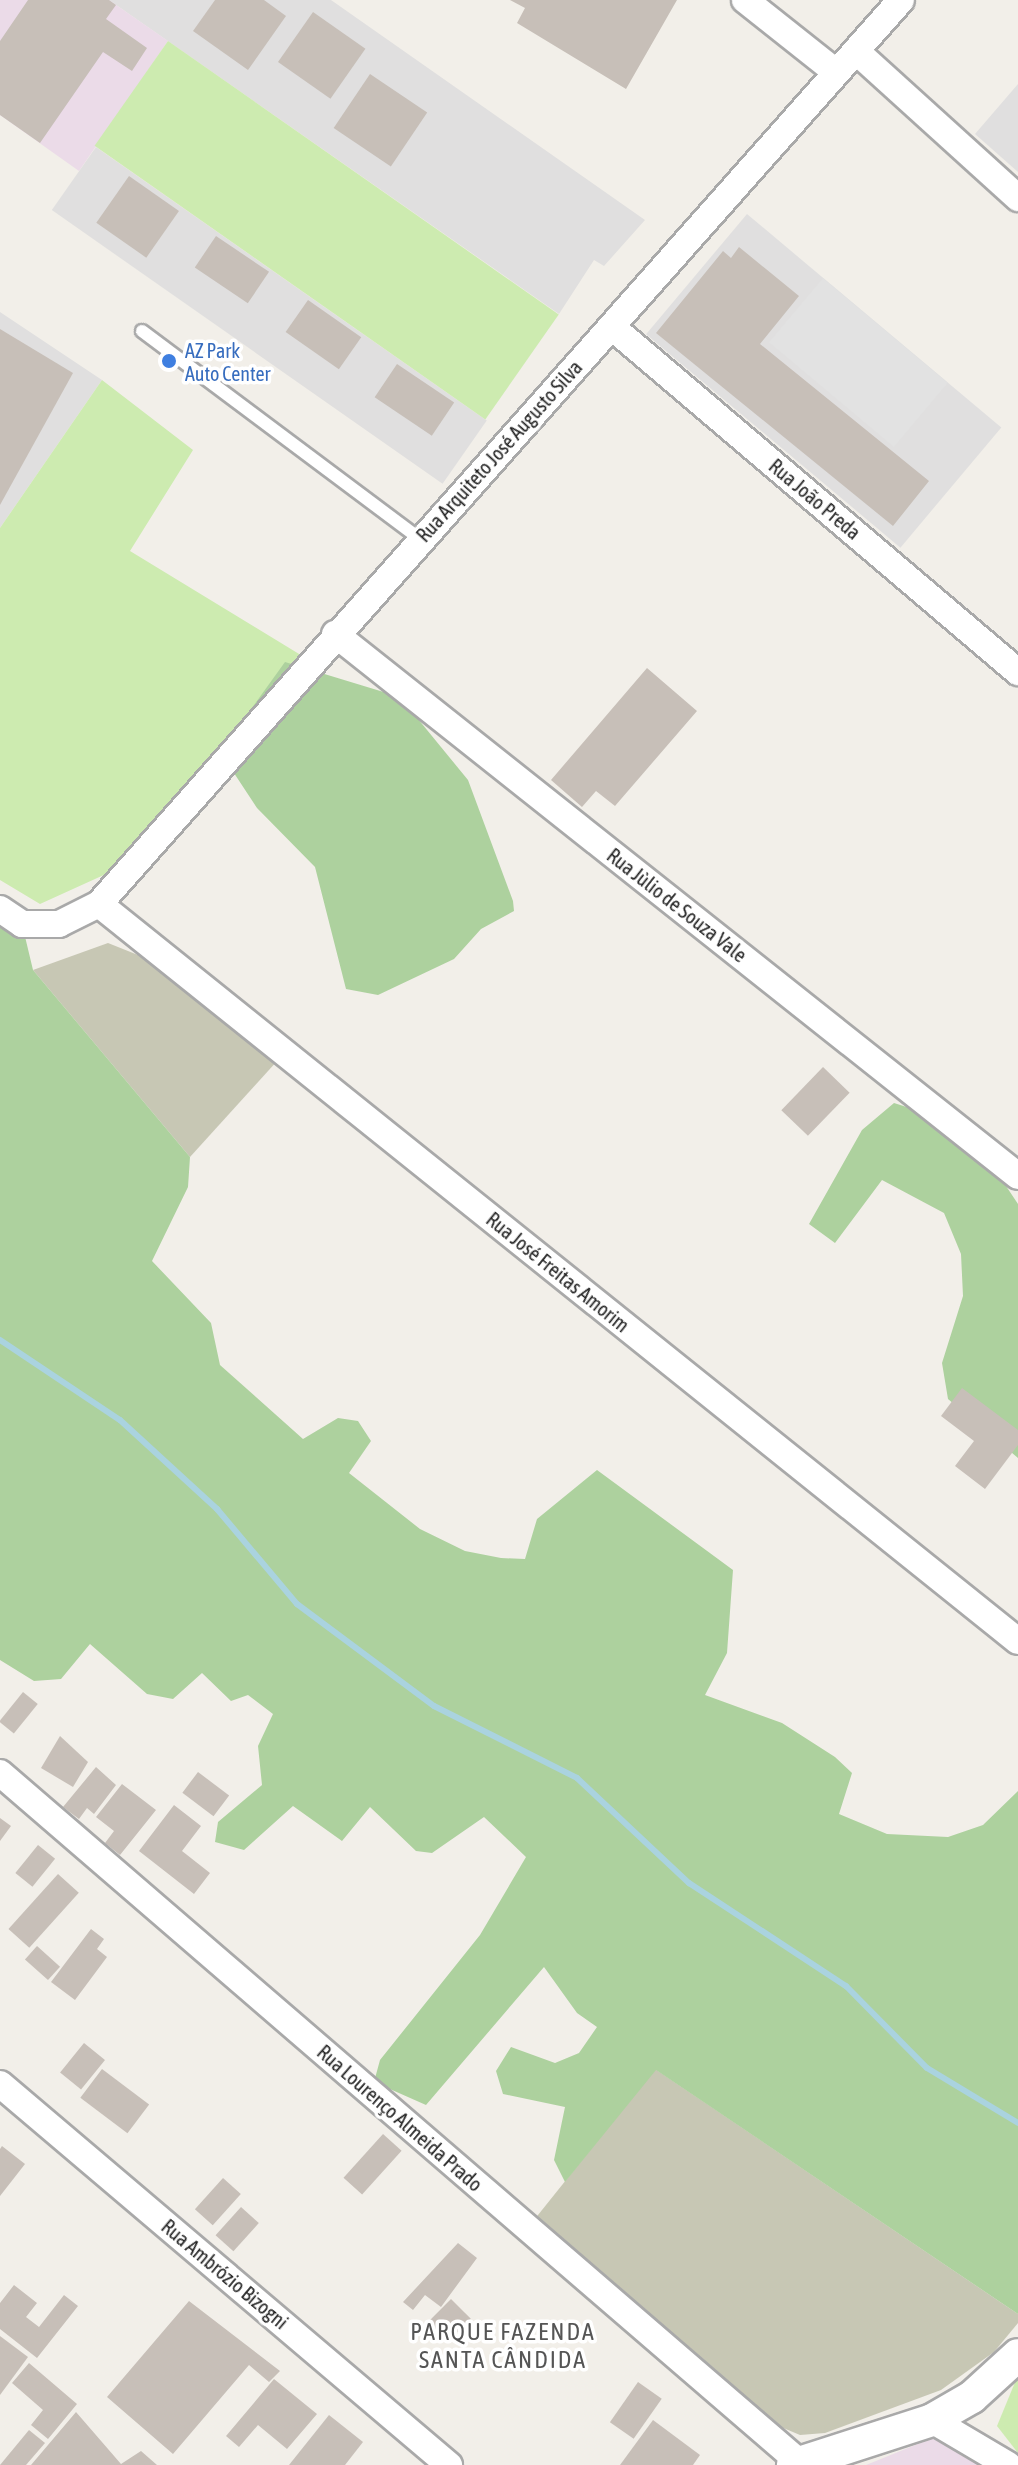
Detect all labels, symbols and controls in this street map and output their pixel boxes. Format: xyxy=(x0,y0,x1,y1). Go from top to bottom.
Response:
place label: AZ Park Auto Center xyxy=(185,338,270,385)
marker: AZ Park Auto Center xyxy=(160,352,178,370)
street label: Rua Arquiteto José Augusto Silva xyxy=(411,355,587,547)
street label: Rua João Preda xyxy=(764,454,866,544)
street label: Rua Jùlio de Souza Vale xyxy=(602,843,752,967)
street label: Rua José Freitas Amorim xyxy=(482,1207,634,1337)
street label: Rua Lourenço Almeida Prado xyxy=(313,2040,487,2196)
street label: Rua Ambrózio Bizogni xyxy=(157,2214,293,2334)
district label: PARQUE FAZENDA SANTA CÂNDIDA xyxy=(410,2318,596,2374)

